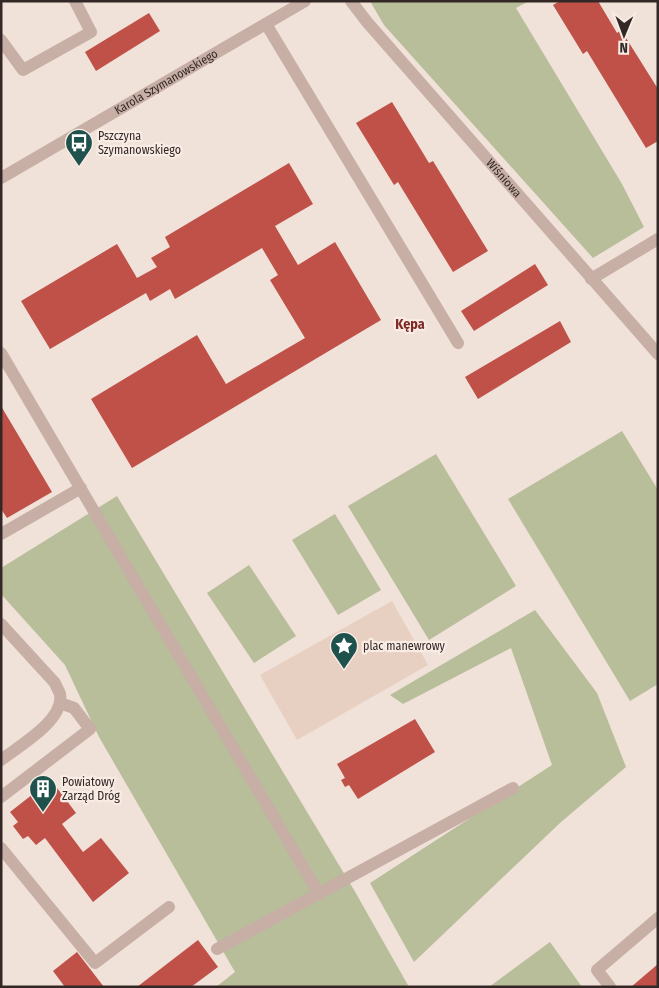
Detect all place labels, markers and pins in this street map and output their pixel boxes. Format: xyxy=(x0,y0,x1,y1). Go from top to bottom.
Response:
bus stop icon: Pszczyna Szymanowskiego xyxy=(64,128,94,167)
place label: Pszczyna Szymanowskiego xyxy=(98,129,181,157)
place icon: plac manewrowy xyxy=(329,631,359,670)
place label: plac manewrowy xyxy=(363,639,446,653)
building icon: Powiatowy Zarząd Dróg xyxy=(28,774,58,813)
place label: Powiatowy Zarząd Dróg xyxy=(62,775,120,803)

